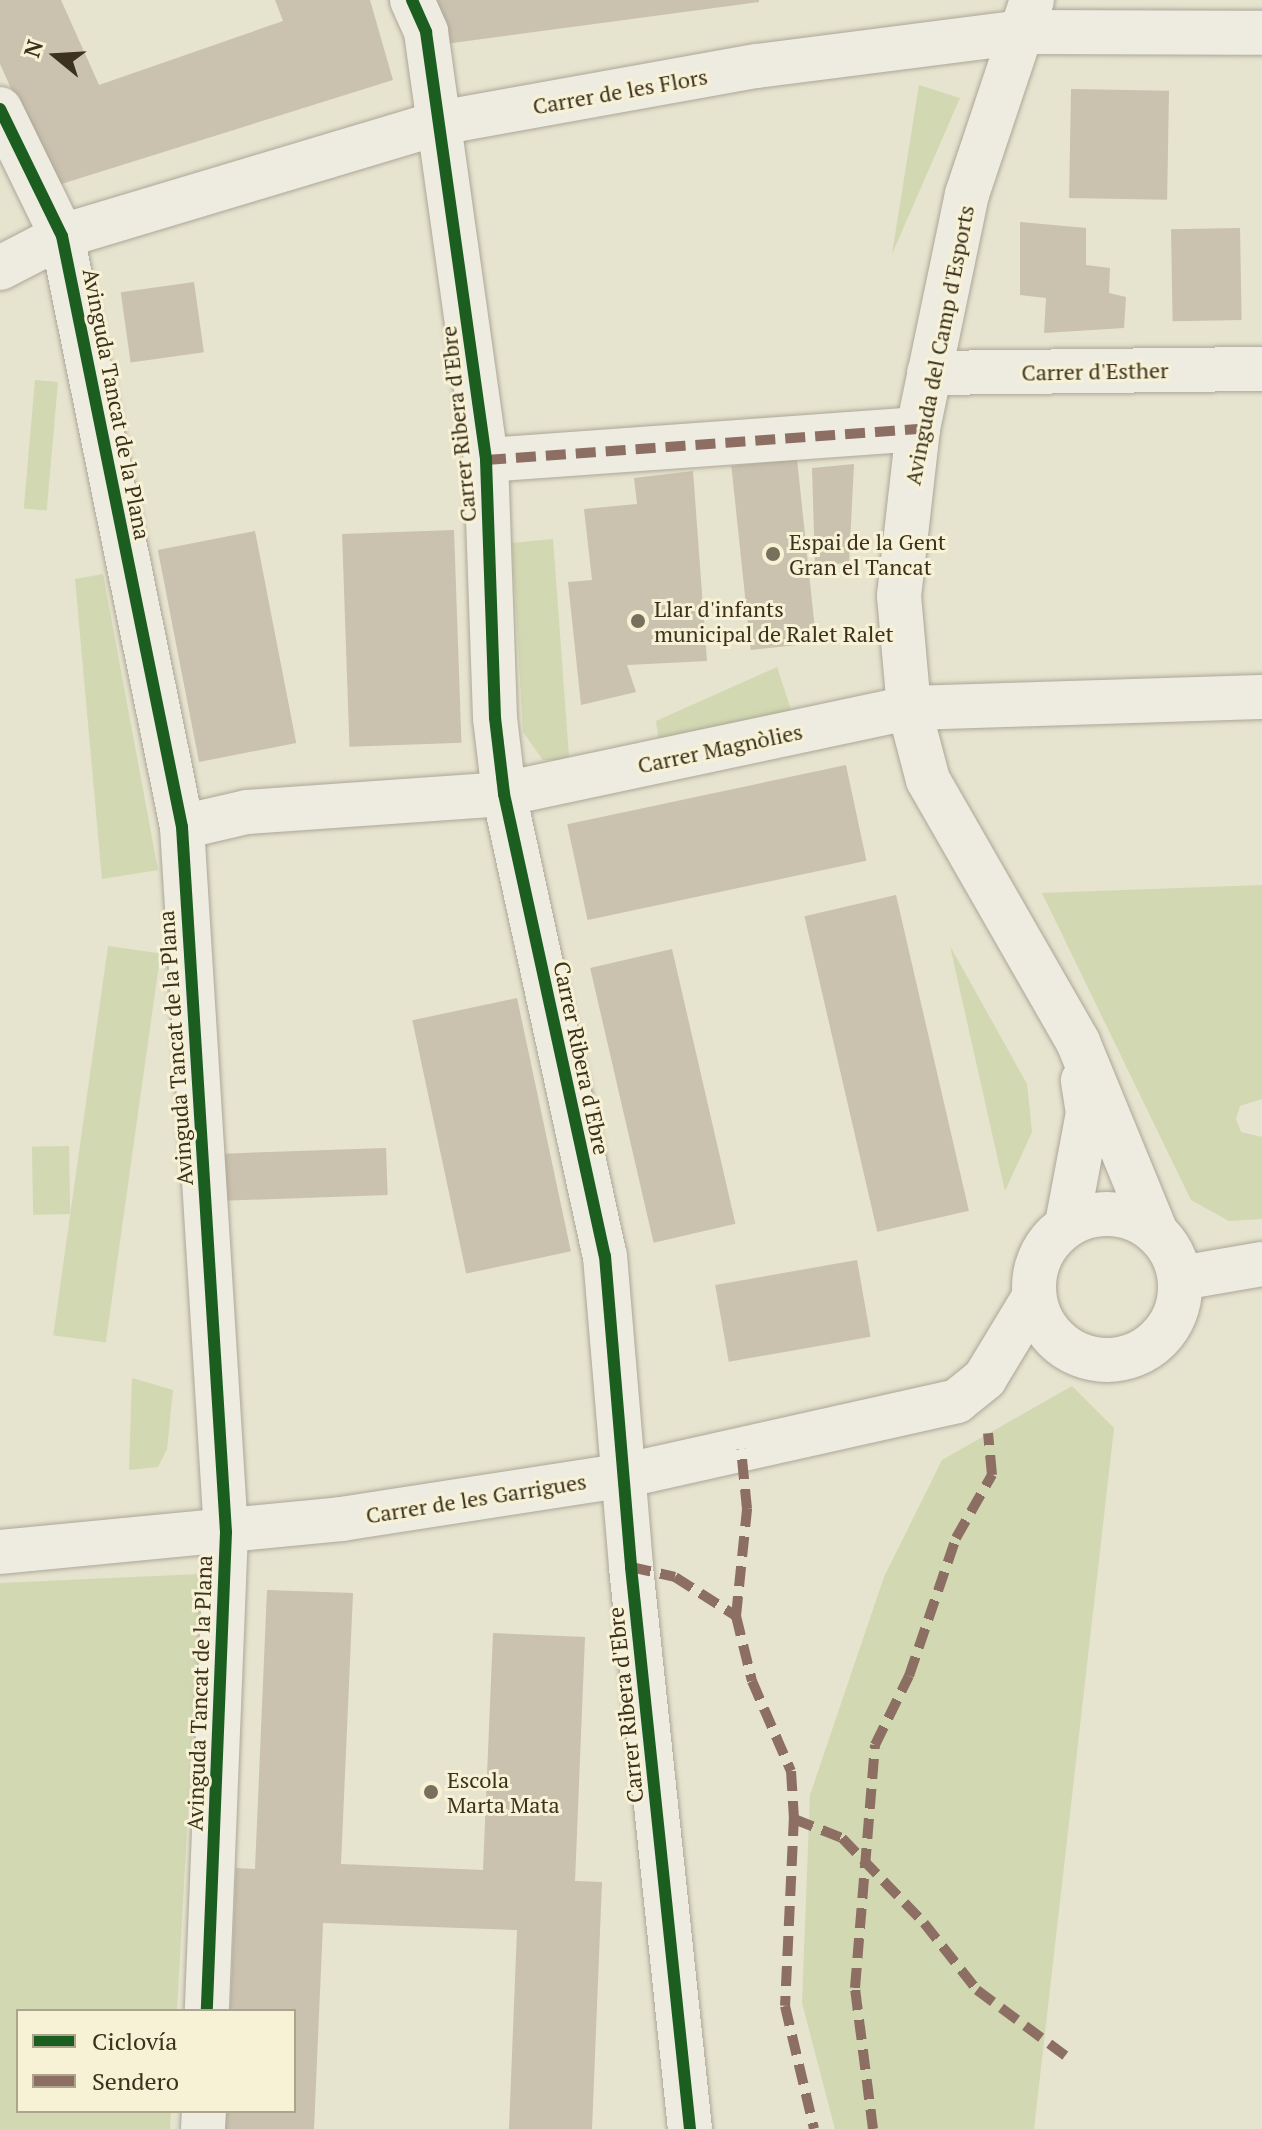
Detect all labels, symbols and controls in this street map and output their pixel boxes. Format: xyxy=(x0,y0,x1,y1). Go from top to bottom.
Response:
north arrow xyxy=(16,16,96,96)
text: N xyxy=(16,36,49,61)
street label: Carrer de les Flors xyxy=(531,63,709,119)
street label: Avinguda del Camp d'Esports xyxy=(899,203,979,487)
street label: Avinguda Tancat de la Plana xyxy=(78,266,156,542)
street label: Carrer Ribera d'Ebre xyxy=(435,325,481,523)
street label: Carrer d'Esther xyxy=(1021,357,1169,385)
place label: Espai de la Gent Gran el Tancat xyxy=(789,528,946,580)
marker: Espai de la Gent Gran el Tancat xyxy=(764,545,782,563)
place label: Llar d'infants municipal de Ralet Ralet xyxy=(654,595,894,646)
marker: Llar d'infants municipal de Ralet Ralet xyxy=(629,612,647,630)
street label: Carrer Magnòlies xyxy=(635,718,805,778)
street label: Avinguda Tancat de la Plana xyxy=(152,909,198,1187)
street label: Carrer Ribera d'Ebre xyxy=(549,959,615,1157)
street label: Carrer de les Garrigues xyxy=(364,1468,588,1528)
street label: Avinguda Tancat de la Plana xyxy=(181,1555,217,1831)
street label: Carrer Ribera d'Ebre xyxy=(602,1606,648,1804)
place label: Escola Marta Mata xyxy=(447,1766,560,1818)
marker: Escola Marta Mata xyxy=(422,1783,440,1801)
legend xyxy=(16,2009,296,2113)
text: Ciclovía xyxy=(92,2025,177,2057)
text: Sendero xyxy=(92,2065,179,2097)

